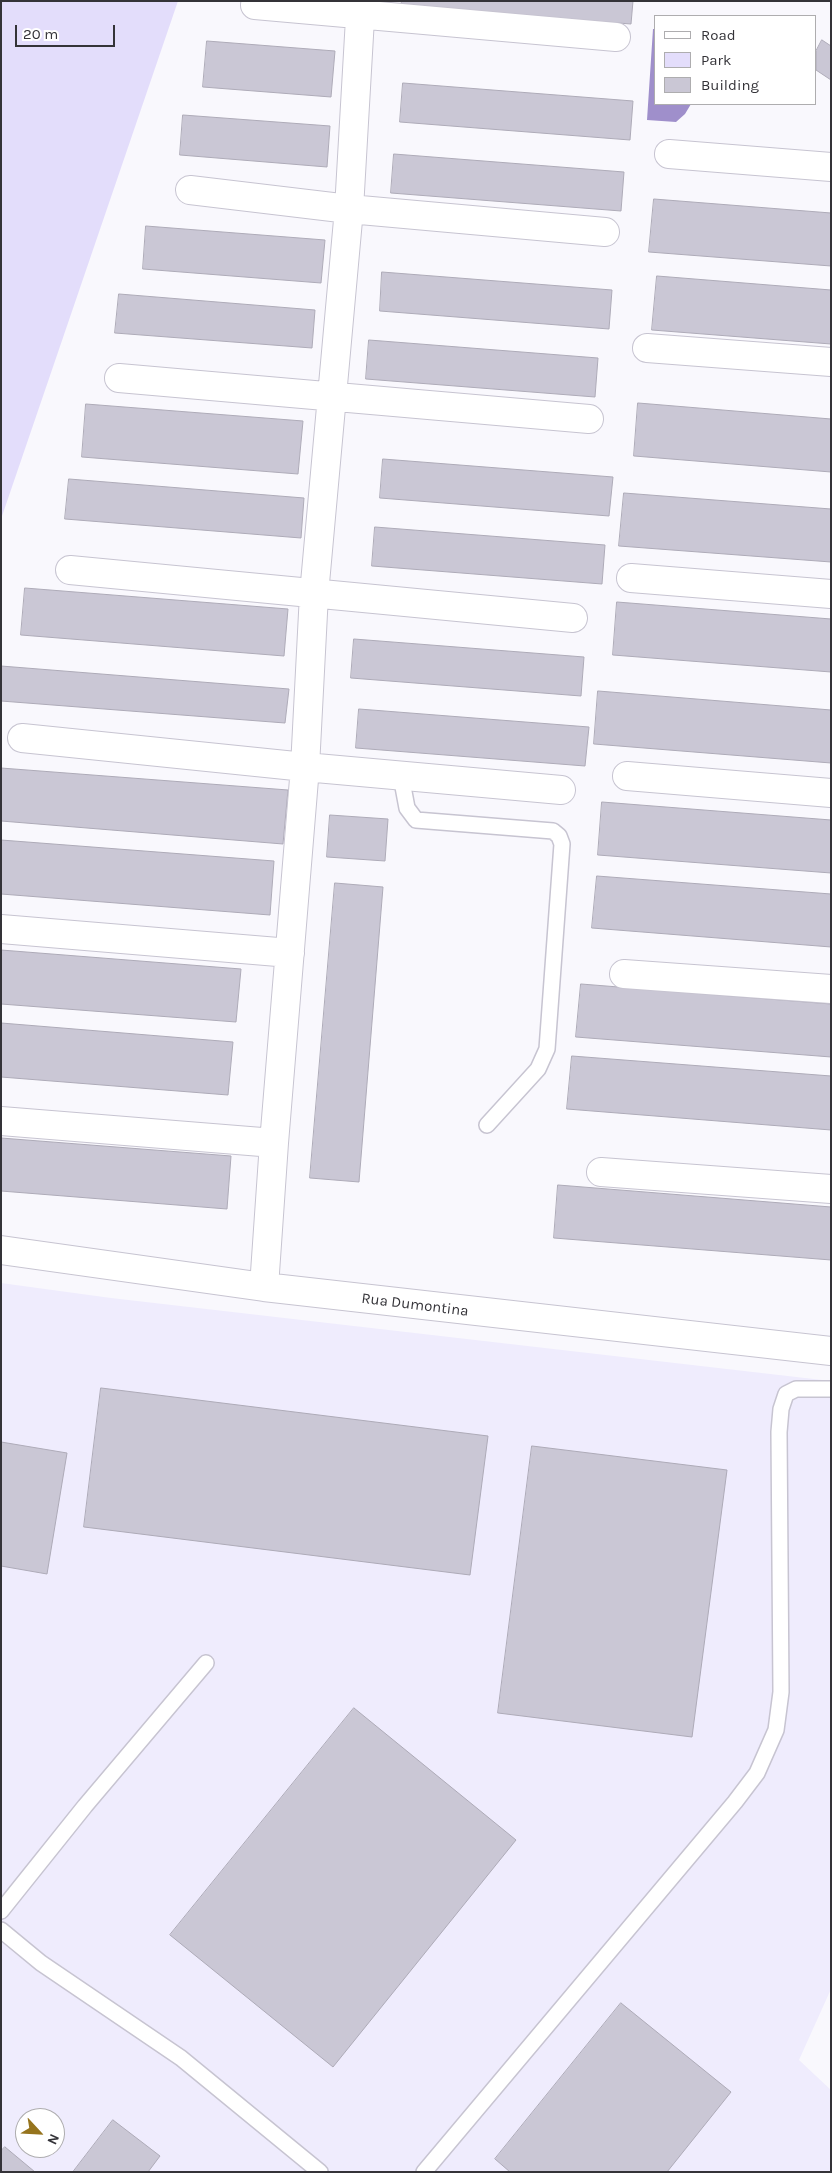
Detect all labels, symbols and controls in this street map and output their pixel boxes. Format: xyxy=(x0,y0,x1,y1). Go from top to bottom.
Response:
scale bar xyxy=(18,15,118,47)
legend xyxy=(654,15,817,105)
text: 20 m xyxy=(23,25,58,43)
text: Road xyxy=(701,26,736,44)
text: Park xyxy=(701,51,731,69)
text: Building xyxy=(701,76,759,94)
street label: Rua Dumontina xyxy=(360,1289,470,1321)
north arrow xyxy=(15,2108,65,2158)
text: N xyxy=(43,2131,63,2147)

